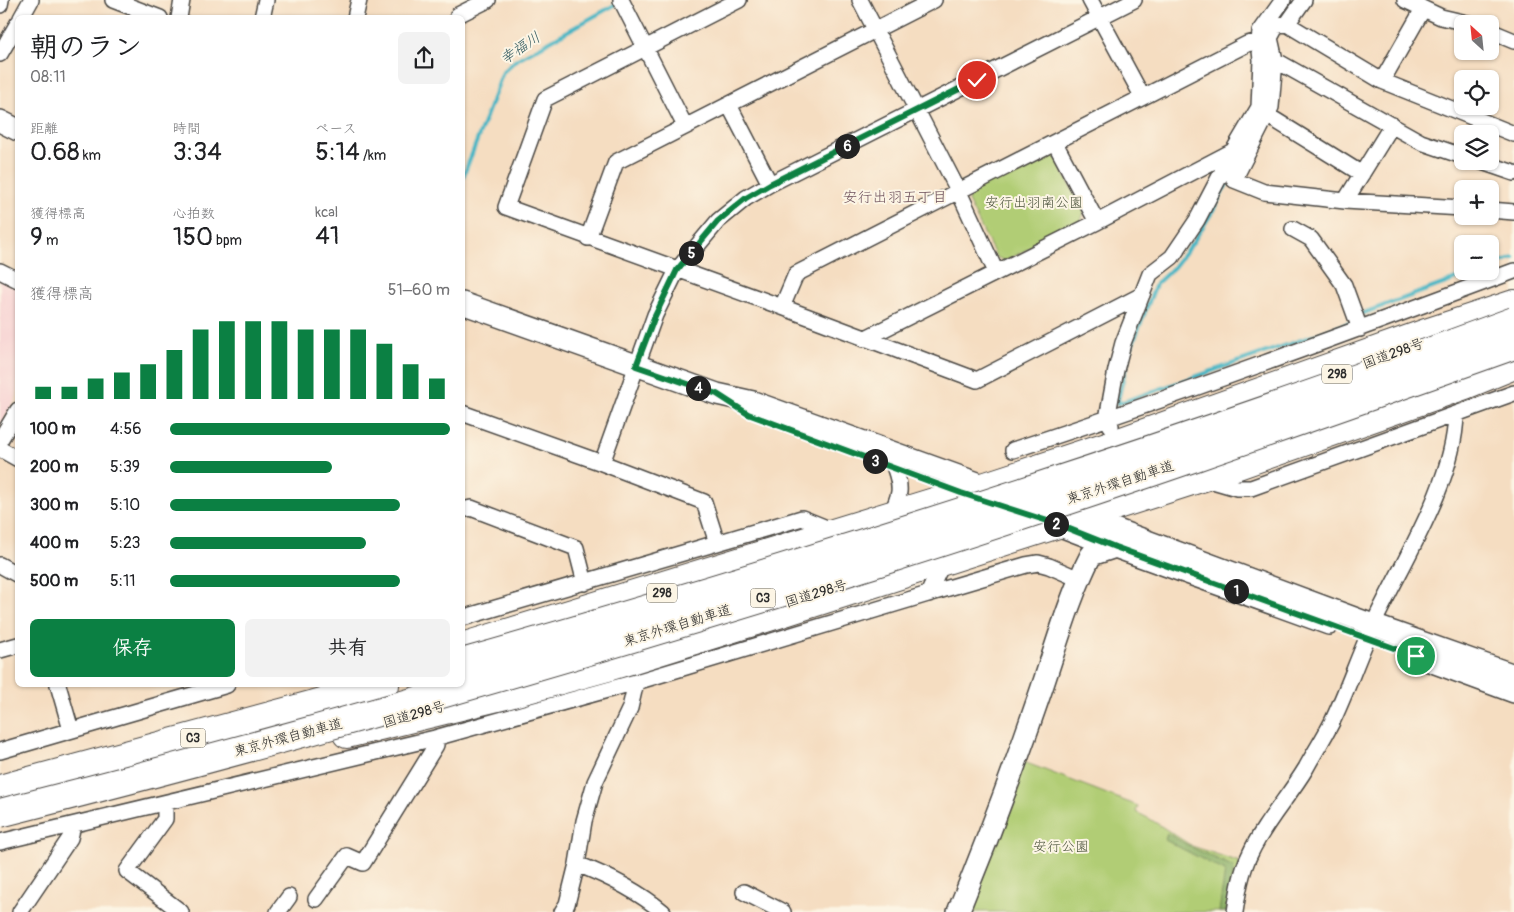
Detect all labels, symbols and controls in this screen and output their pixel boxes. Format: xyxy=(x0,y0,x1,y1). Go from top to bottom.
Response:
north arrow xyxy=(1454,15,1499,60)
map controls xyxy=(1454,15,1499,280)
water label: 幸福川 xyxy=(496,28,544,69)
text: 朝のラン xyxy=(30,30,142,65)
button: share xyxy=(398,32,450,84)
pin xyxy=(956,59,998,101)
icon: check xyxy=(963,66,991,94)
text: 08:11 xyxy=(30,67,66,87)
button: locate xyxy=(1454,70,1499,115)
text: 距離 xyxy=(30,120,58,137)
text: 時間 xyxy=(173,120,201,137)
text: ペース xyxy=(315,120,357,137)
button: layers xyxy=(1454,125,1499,170)
pin: 6 xyxy=(834,134,860,158)
text: 0.68 xyxy=(30,137,80,168)
text: 3:34 xyxy=(173,137,222,168)
text: 5:14 xyxy=(315,137,360,168)
text: 6 xyxy=(843,138,852,155)
text: km xyxy=(80,147,101,164)
text: /km xyxy=(360,147,386,164)
button: + xyxy=(1454,180,1499,225)
district label: 安行出羽五丁目 xyxy=(842,188,948,207)
park label: 安行出羽南公園 xyxy=(985,194,1083,211)
text: kcal xyxy=(315,204,338,221)
text: 獲得標高 xyxy=(30,205,86,222)
text: 心拍数 xyxy=(173,205,215,222)
text: 41 xyxy=(315,221,340,252)
text: 9 xyxy=(30,222,43,253)
text: 150 xyxy=(173,222,213,253)
text: m xyxy=(43,232,58,249)
text: bpm xyxy=(213,232,242,249)
button: − xyxy=(1454,235,1499,280)
pin: 5 xyxy=(678,240,704,266)
text: 5 xyxy=(688,245,695,262)
text: 51–60 m xyxy=(388,280,450,300)
text: 獲得標高 xyxy=(30,284,94,304)
street label: 国道298号 xyxy=(1360,335,1426,372)
road number: 298 xyxy=(1322,364,1352,384)
pin: 4 xyxy=(686,376,710,400)
text: 4 xyxy=(694,380,703,397)
text: 100 m xyxy=(30,419,76,439)
text: 4:56 xyxy=(110,419,142,439)
pin: 3 xyxy=(862,448,888,474)
text: 3 xyxy=(872,453,879,470)
text: 200 m xyxy=(30,457,78,477)
text: 5:39 xyxy=(110,457,140,477)
street label: 東京外環自動車道 xyxy=(1064,457,1176,508)
text: 300 m xyxy=(30,495,78,515)
text: 5:10 xyxy=(110,495,140,515)
pin: 2 xyxy=(1044,512,1068,536)
text: 2 xyxy=(1053,516,1060,533)
text: 400 m xyxy=(30,533,79,553)
text: 5:23 xyxy=(110,533,140,553)
text: 500 m xyxy=(30,571,78,591)
text: 5:11 xyxy=(110,571,135,591)
street label: 国道298号 xyxy=(783,576,849,611)
pin: 1 xyxy=(1224,578,1248,604)
text: 1 xyxy=(1234,583,1239,600)
road number: 298 xyxy=(647,584,677,602)
road number: C3 xyxy=(750,588,776,608)
street label: 東京外環自動車道 xyxy=(621,601,733,650)
button: 保存 xyxy=(30,619,235,677)
button: 共有 xyxy=(245,619,450,677)
pin xyxy=(1395,635,1437,677)
icon: arrive xyxy=(1402,642,1430,670)
street label: 国道298号 xyxy=(381,697,447,731)
street label: 東京外環自動車道 xyxy=(232,715,344,760)
road number: C3 xyxy=(180,728,206,748)
park label: 安行公園 xyxy=(1033,838,1089,855)

